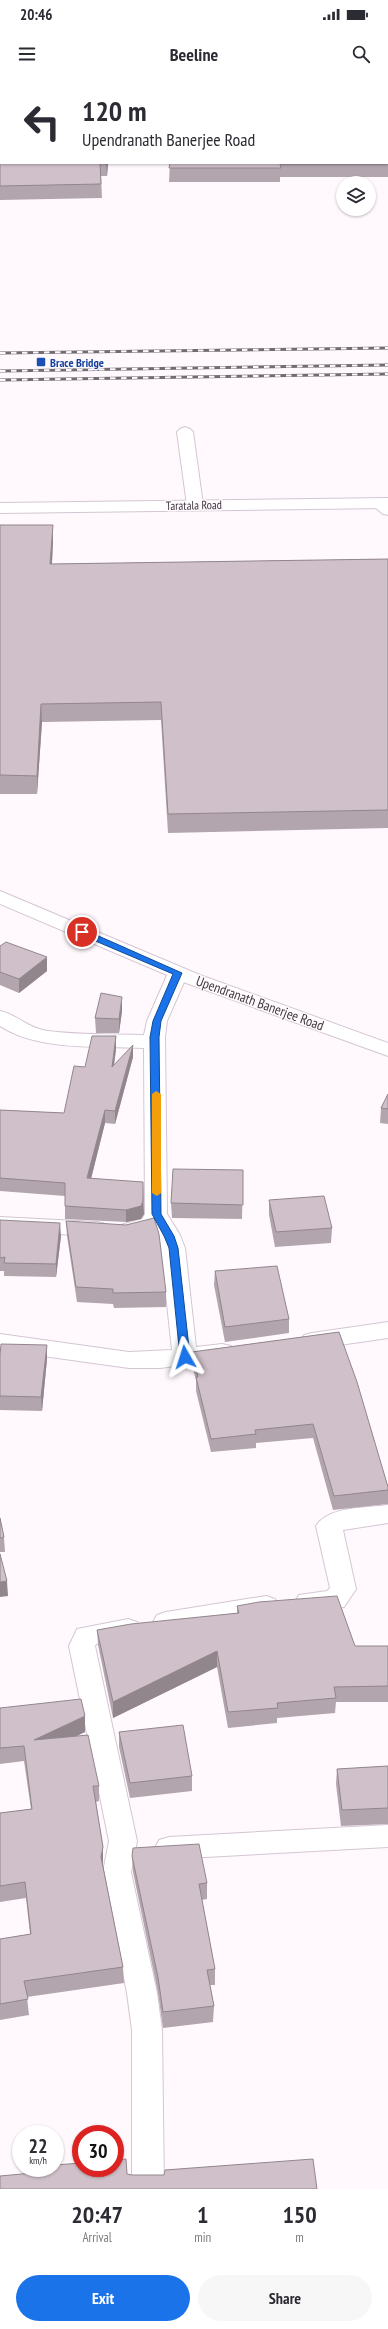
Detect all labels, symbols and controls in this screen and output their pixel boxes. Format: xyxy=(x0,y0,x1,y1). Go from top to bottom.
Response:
text: 20:46 xyxy=(20,5,52,24)
icon: menu xyxy=(16,43,38,65)
text: Beeline xyxy=(170,43,218,66)
icon: search xyxy=(350,43,372,65)
text: 120 m xyxy=(82,92,146,129)
icon: left xyxy=(16,96,68,148)
text: Upendranath Banerjee Road xyxy=(82,128,255,151)
map controls xyxy=(336,176,376,216)
button: layers xyxy=(336,176,376,216)
place label: Brace Bridge xyxy=(50,355,104,370)
marker: Brace Bridge xyxy=(35,356,47,368)
street label: Taratala Road xyxy=(166,497,222,513)
pin xyxy=(65,915,99,949)
icon: arrive xyxy=(71,921,93,943)
street label: Upendranath Banerjee Road xyxy=(194,971,326,1035)
position arrow xyxy=(164,1336,206,1378)
speed limit sign: 30 xyxy=(72,2125,124,2177)
text: 22 xyxy=(28,2133,48,2159)
text: km/h xyxy=(29,2154,47,2167)
text: 20:47 xyxy=(71,2199,123,2230)
text: 1 xyxy=(197,2199,208,2230)
text: 150 xyxy=(282,2199,317,2230)
text: Arrival xyxy=(82,2229,112,2246)
text: min xyxy=(194,2229,211,2246)
text: m xyxy=(295,2229,304,2246)
button: Exit xyxy=(16,2275,190,2321)
button: Share xyxy=(198,2275,372,2321)

